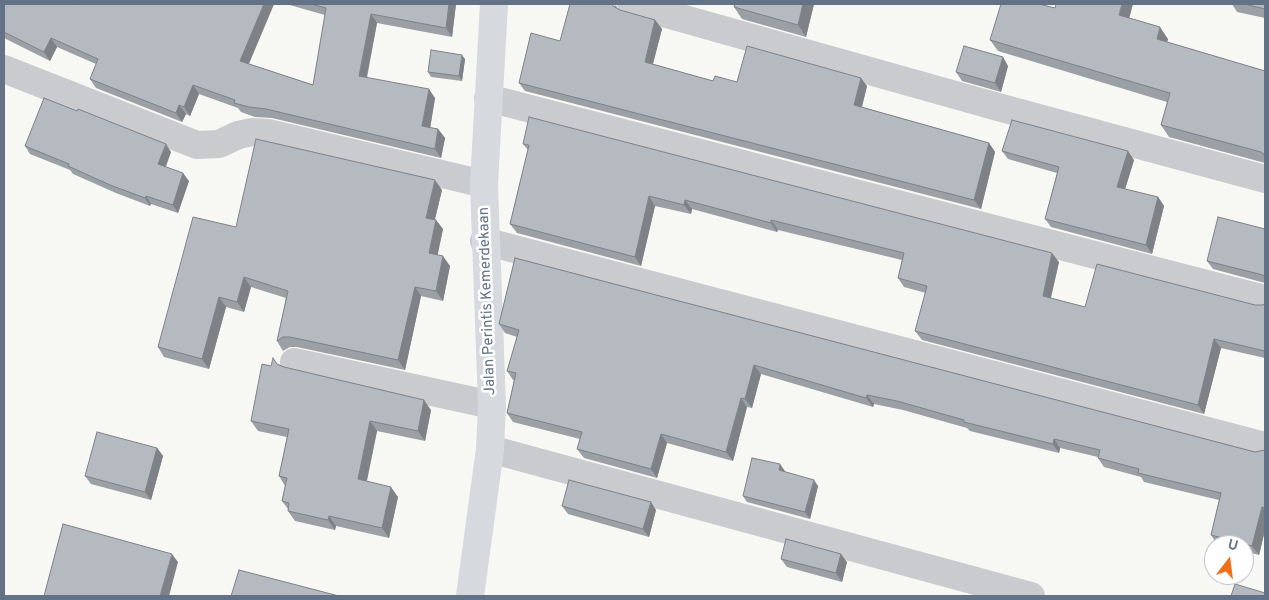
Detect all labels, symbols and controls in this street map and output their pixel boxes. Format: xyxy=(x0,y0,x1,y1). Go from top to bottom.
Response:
street label: Jalan Perintis Kemerdekaan xyxy=(476,207,500,395)
north arrow xyxy=(1204,535,1254,585)
text: U xyxy=(1226,536,1240,555)

